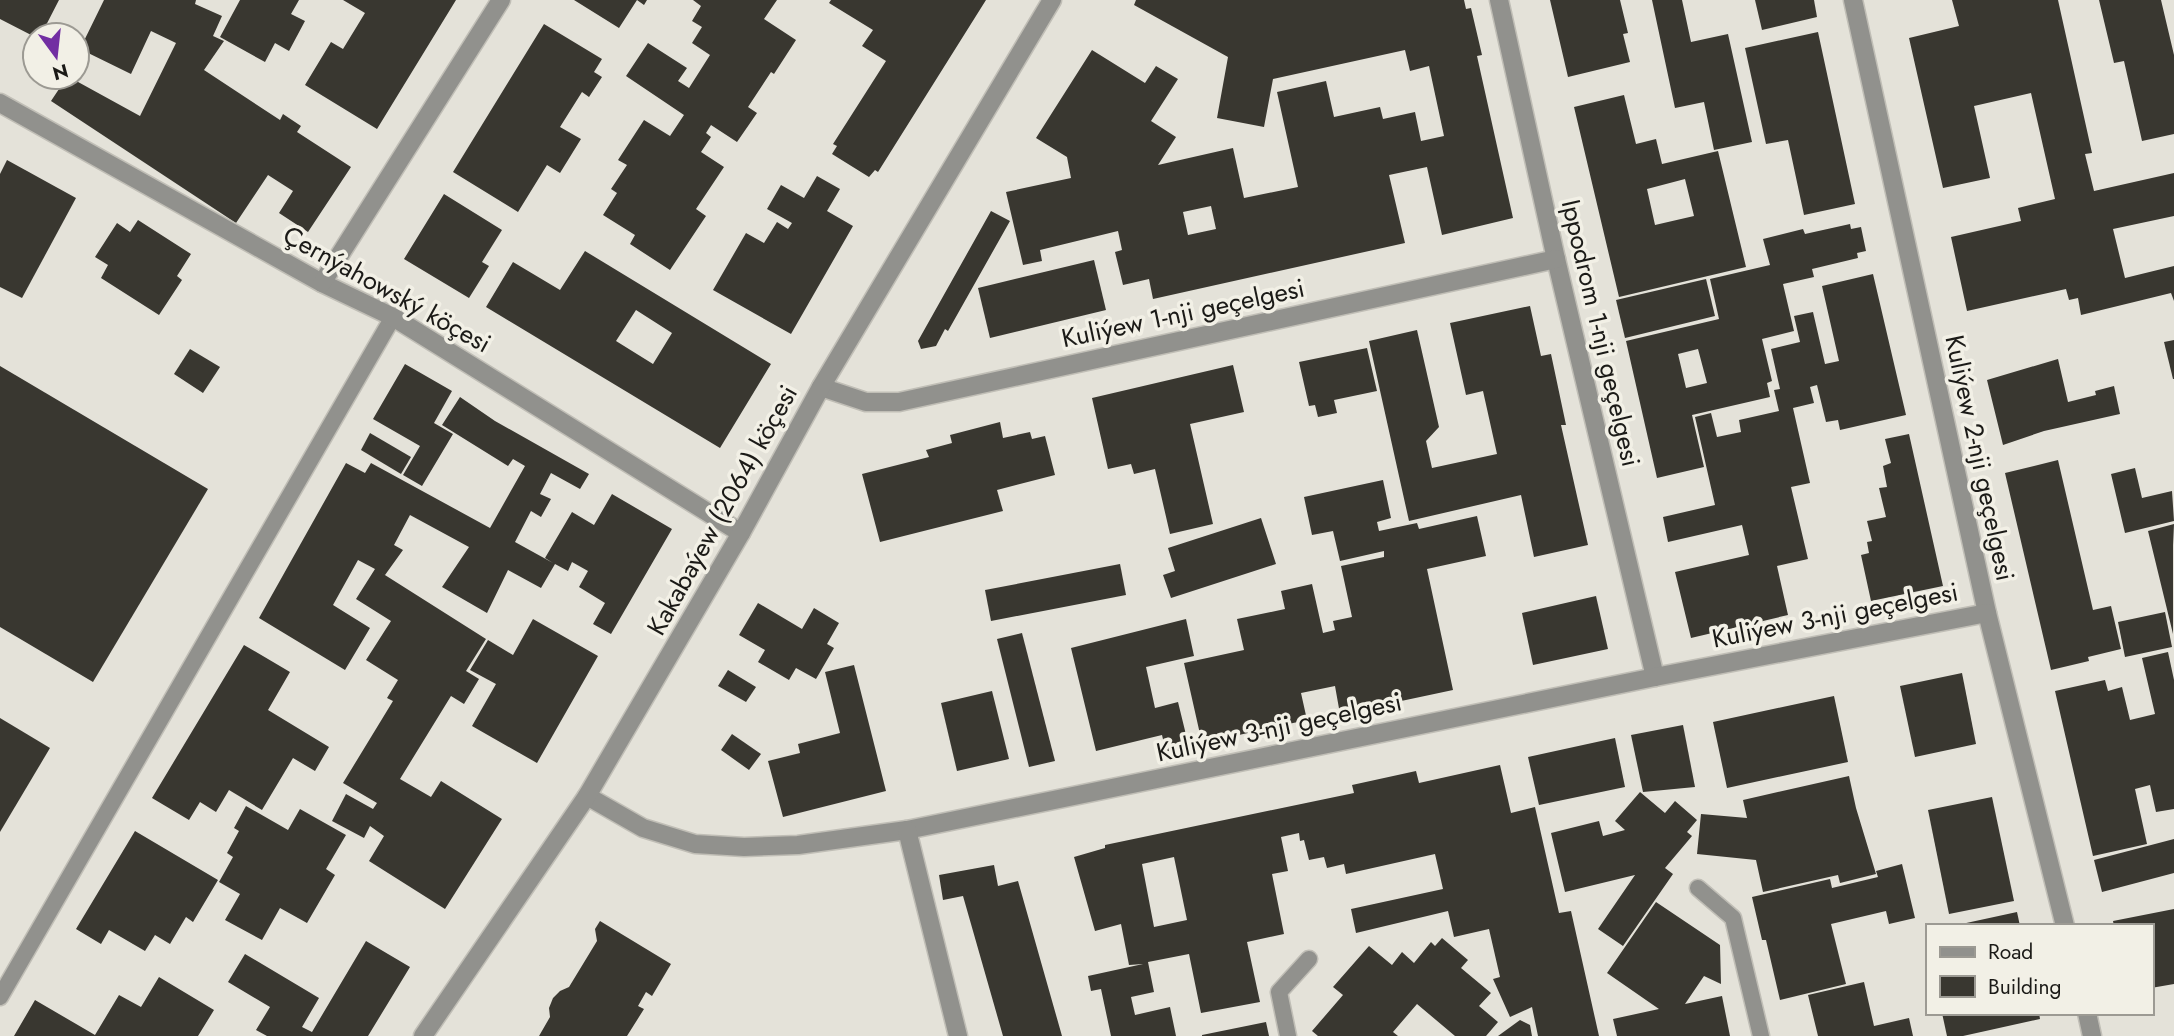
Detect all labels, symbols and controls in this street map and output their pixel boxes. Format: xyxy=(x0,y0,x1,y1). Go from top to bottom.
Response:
north arrow xyxy=(21,21,91,91)
text: N xyxy=(49,57,71,87)
street label: Ippodrom 1-nji geçelgesi xyxy=(1552,196,1650,470)
street label: Çernýahowský köçesi xyxy=(276,216,498,362)
street label: Kuliýew 1-nji geçelgesi xyxy=(1058,269,1308,357)
street label: Kuliýew 2-nji geçelgesi xyxy=(1935,331,2025,585)
street label: Kakabaýew (2064) köçesi xyxy=(637,378,807,642)
street label: Kuliýew 3-nji geçelgesi xyxy=(1709,572,1961,658)
street label: Kuliýew 3-nji geçelgesi xyxy=(1153,682,1405,772)
legend xyxy=(1926,924,2153,1015)
text: Road xyxy=(1988,937,2033,967)
text: Building xyxy=(1988,972,2061,1002)

